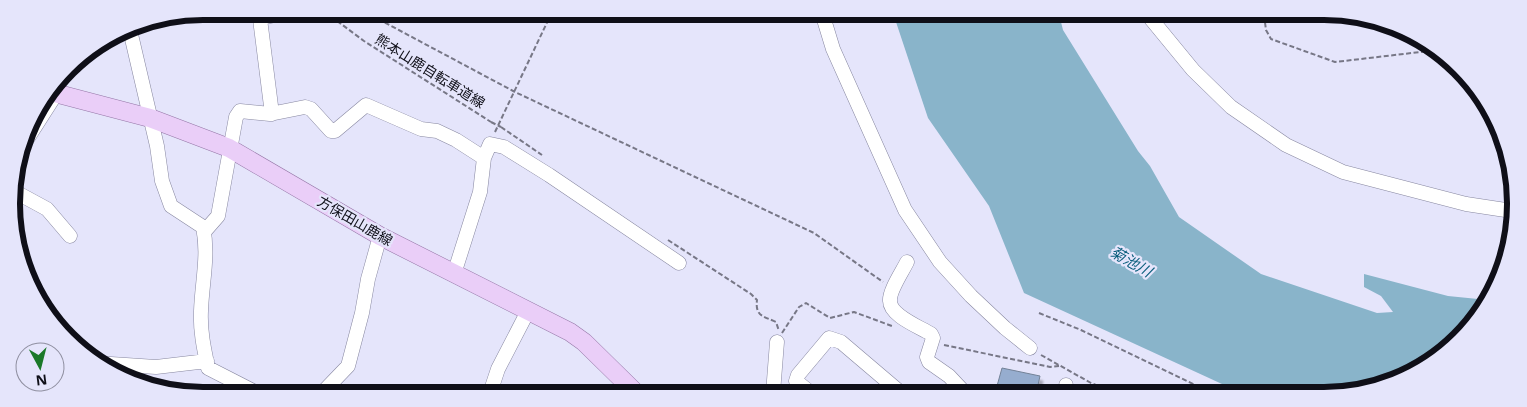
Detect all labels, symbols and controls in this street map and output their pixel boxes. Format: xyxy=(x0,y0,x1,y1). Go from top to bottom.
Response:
street label: 熊本山鹿自転車道線 xyxy=(372,29,489,112)
street label: 方保田山鹿線 xyxy=(314,191,396,250)
water label: 菊池川 xyxy=(1107,241,1158,282)
north arrow xyxy=(15,342,65,392)
text: N xyxy=(35,370,48,391)

